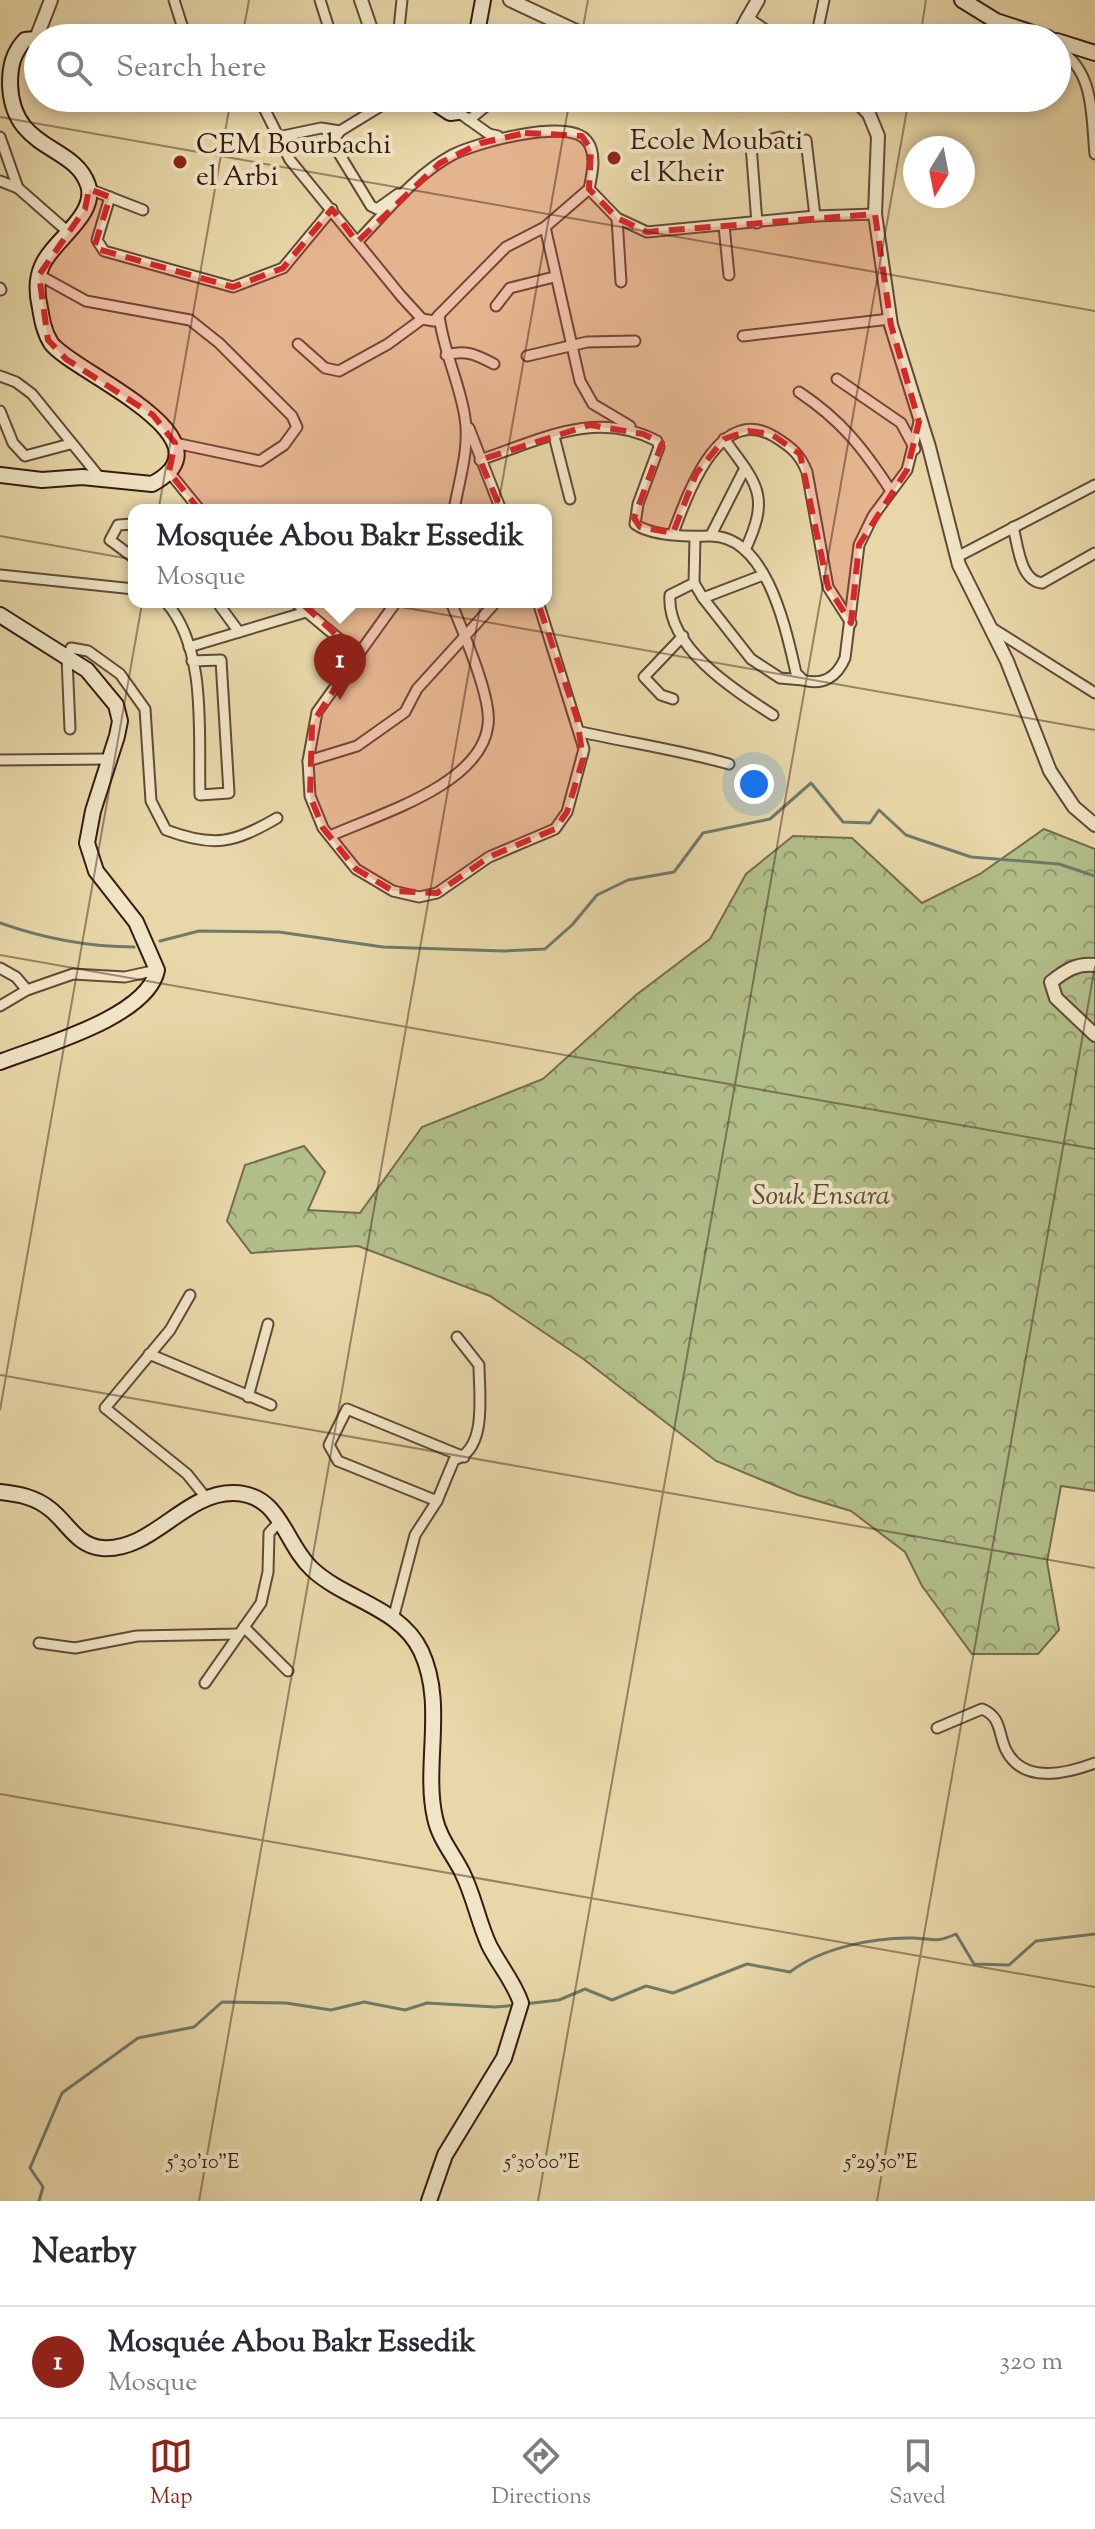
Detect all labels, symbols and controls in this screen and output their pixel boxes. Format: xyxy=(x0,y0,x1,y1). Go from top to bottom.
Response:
search box xyxy=(24,24,1071,112)
icon: search xyxy=(52,46,96,90)
text: Search here xyxy=(116,47,266,90)
place label: Ecole Moubati el Kheir xyxy=(630,122,803,194)
place label: CEM Bourbachi el Arbi xyxy=(196,126,391,198)
north arrow xyxy=(903,136,975,208)
marker: Ecole Moubati el Kheir xyxy=(605,149,623,167)
marker: CEM Bourbachi el Arbi xyxy=(171,153,189,171)
popup xyxy=(128,504,552,608)
text: Mosquée Abou Bakr Essedik xyxy=(156,516,524,559)
text: Mosque xyxy=(156,559,246,596)
pin: 1 xyxy=(314,634,366,700)
your location xyxy=(734,764,774,804)
park label: Souk Ensara xyxy=(752,1177,890,1217)
text: 5°30'10"E xyxy=(166,2149,239,2178)
text: 5°30'00"E xyxy=(503,2149,580,2178)
text: 5°29'50"E xyxy=(843,2149,918,2178)
text: Nearby xyxy=(32,2229,137,2278)
text: Mosquée Abou Bakr Essedik xyxy=(108,2322,476,2365)
text: 1 xyxy=(54,2344,62,2381)
text: 320 m xyxy=(1000,2344,1063,2381)
text: Mosque xyxy=(108,2365,197,2402)
tab: Map xyxy=(149,2434,193,2514)
tab: Directions xyxy=(492,2434,591,2514)
tab: Saved xyxy=(889,2434,946,2514)

